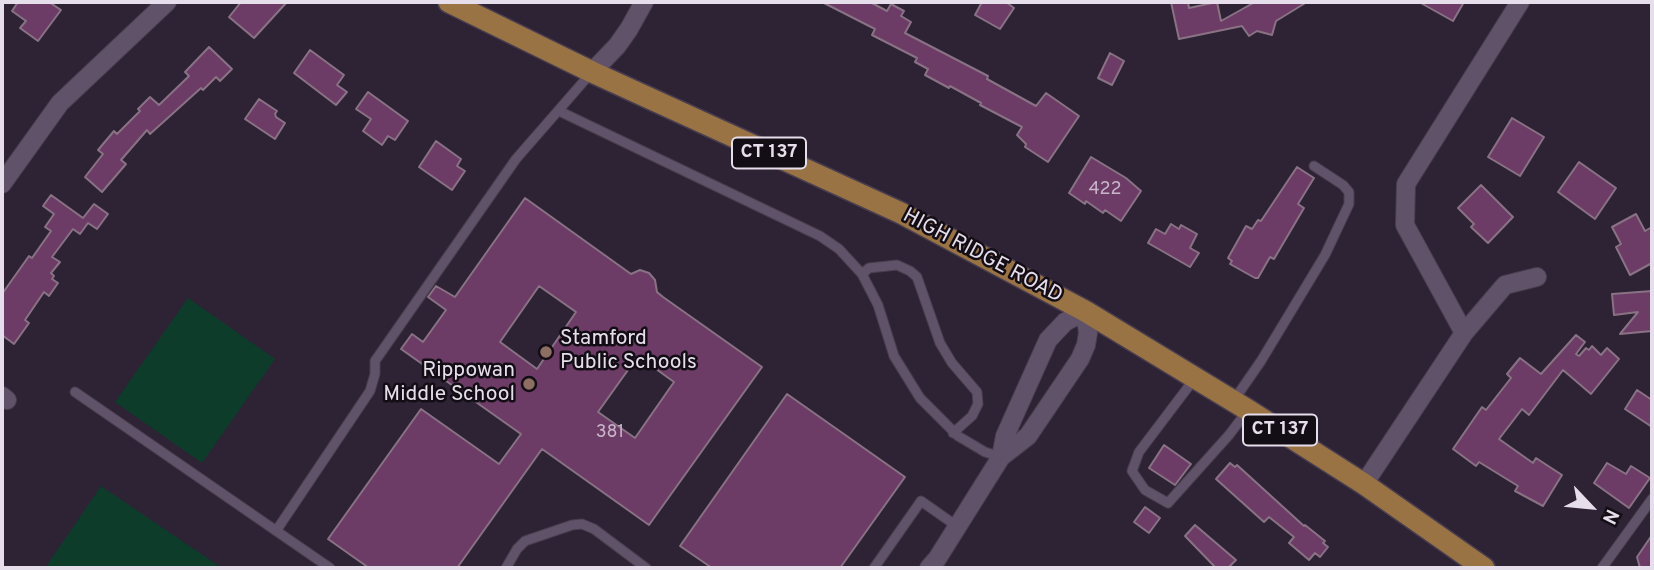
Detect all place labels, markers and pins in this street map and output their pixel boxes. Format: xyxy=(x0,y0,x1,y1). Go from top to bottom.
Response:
place label: Stamford Public Schools xyxy=(560,327,697,377)
marker: Stamford Public Schools xyxy=(538,344,554,360)
place label: Rippowan Middle School xyxy=(383,359,515,409)
marker: Rippowan Middle School xyxy=(521,376,537,392)

